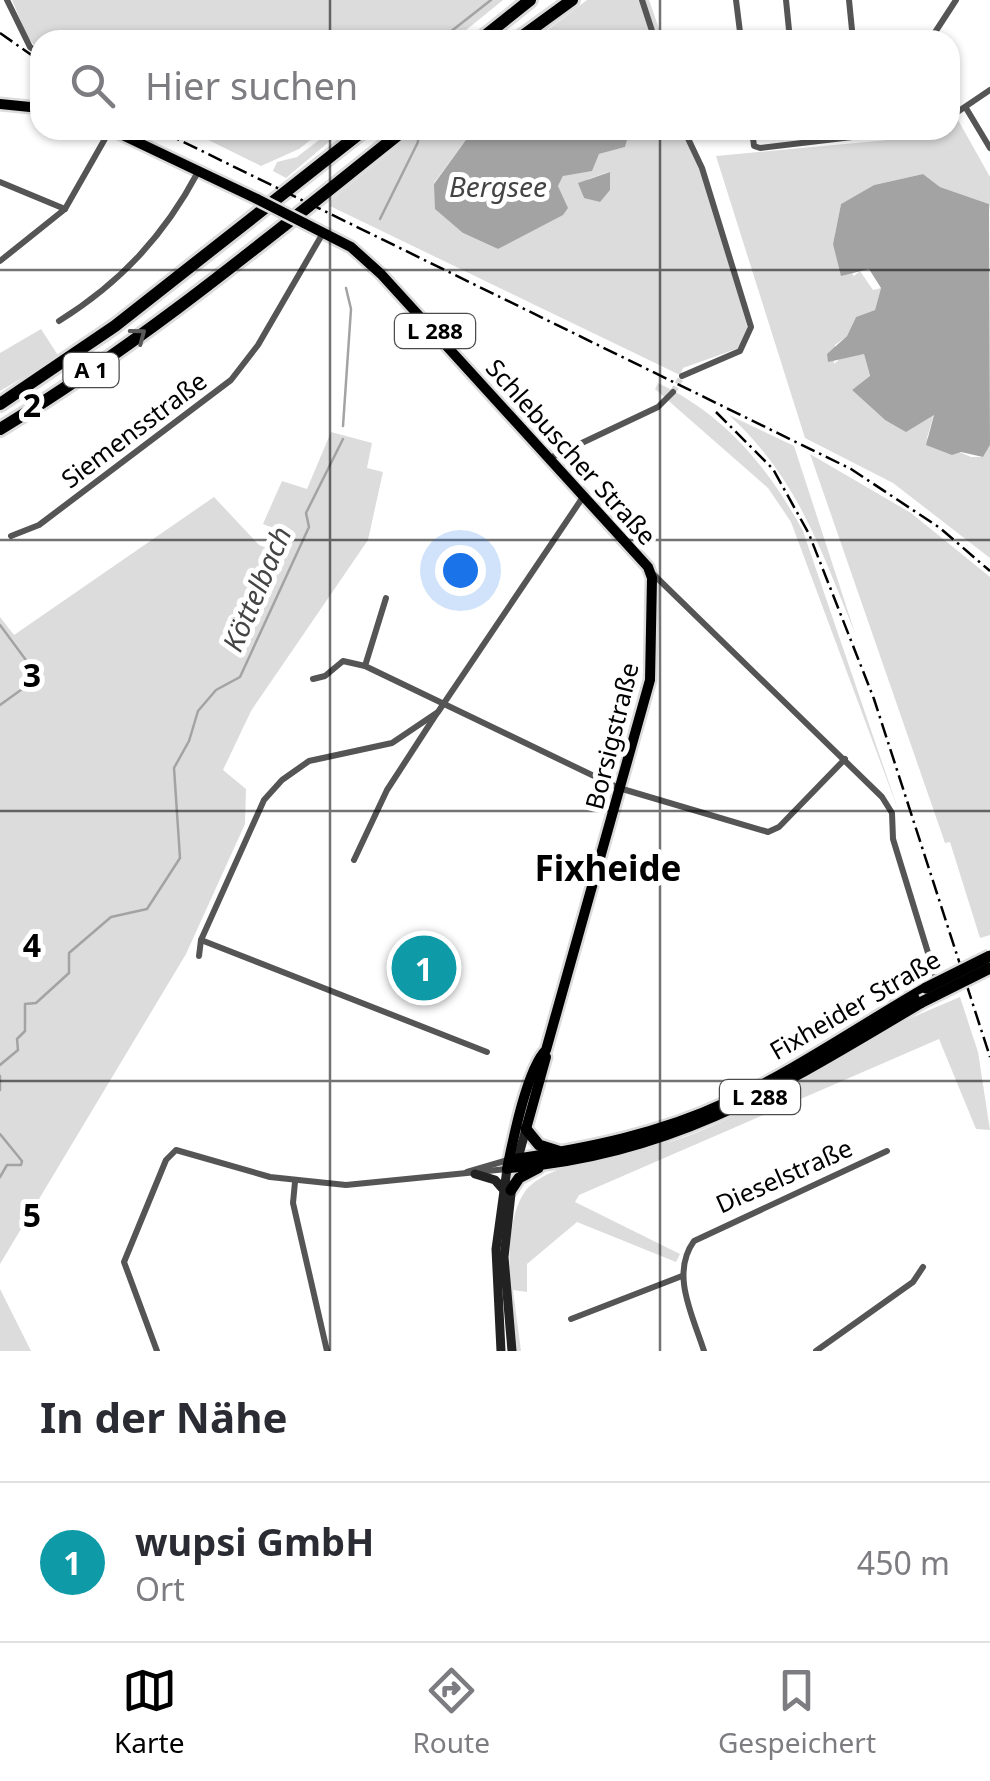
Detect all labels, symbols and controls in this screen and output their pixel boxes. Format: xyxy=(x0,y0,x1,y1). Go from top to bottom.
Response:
search box xyxy=(30,30,960,140)
icon: search xyxy=(65,58,120,113)
text: Hier suchen xyxy=(145,59,358,111)
water label: Bergsee xyxy=(449,167,547,205)
road number: L 288 xyxy=(395,314,475,348)
one-way arrow xyxy=(128,330,146,347)
street label: Schlebuscher Straße xyxy=(479,351,664,552)
road number: A 1 xyxy=(64,353,118,387)
street label: Siemensstraße xyxy=(54,363,213,495)
text: 2 xyxy=(23,383,41,426)
water label: Köttelbach xyxy=(213,520,299,657)
your location xyxy=(435,545,486,596)
text: 3 xyxy=(23,653,41,696)
street label: Borsigstraße xyxy=(576,659,646,813)
district label: Fixheide xyxy=(534,844,682,891)
text: 4 xyxy=(23,923,41,966)
pin: 1 xyxy=(392,930,456,1006)
street label: Fixheider Straße xyxy=(763,942,946,1067)
road number: L 288 xyxy=(720,1080,800,1114)
street label: Dieselstraße xyxy=(710,1130,857,1220)
text: 5 xyxy=(23,1193,41,1236)
text: In der Nähe xyxy=(40,1388,288,1445)
text: wupsi GmbH xyxy=(135,1515,374,1567)
text: 1 xyxy=(63,1541,82,1584)
text: 450 m xyxy=(857,1541,950,1584)
text: Ort xyxy=(135,1567,185,1610)
tab: Karte xyxy=(114,1663,184,1761)
tab: Route xyxy=(412,1663,490,1761)
tab: Gespeichert xyxy=(718,1663,876,1761)

